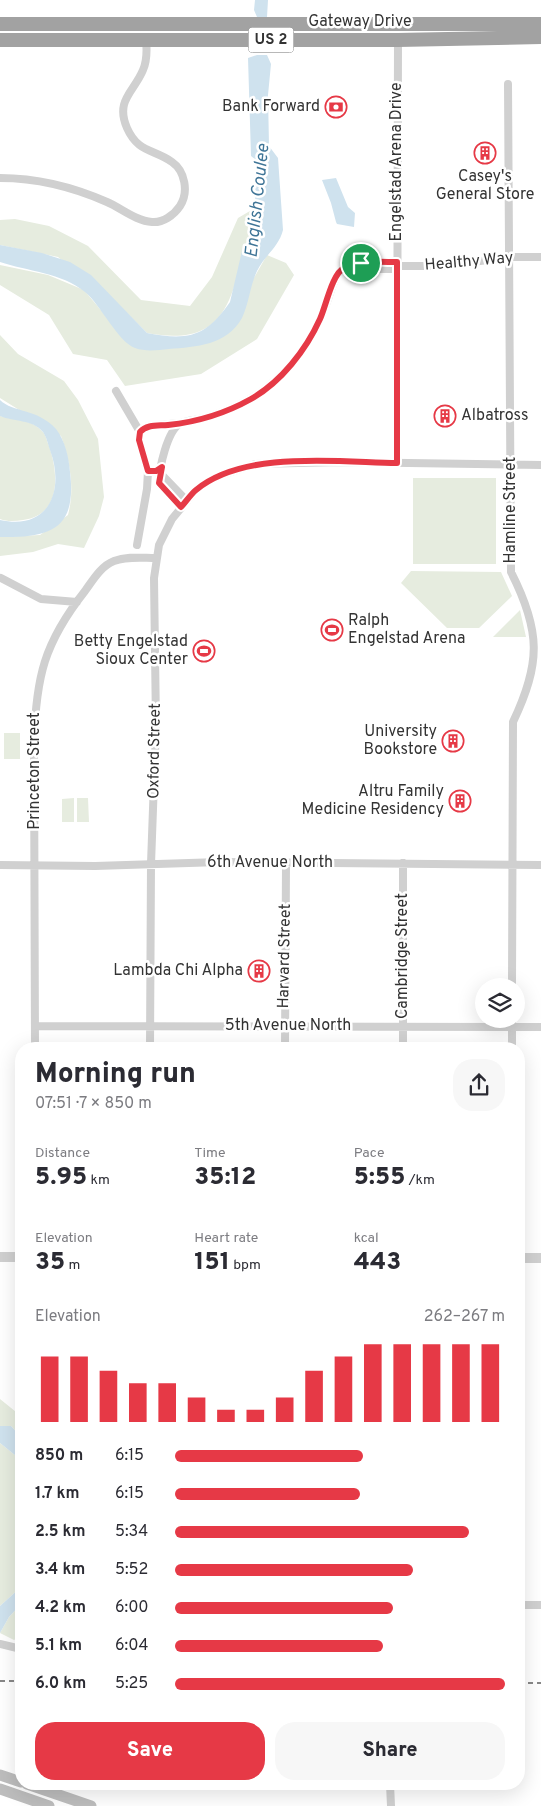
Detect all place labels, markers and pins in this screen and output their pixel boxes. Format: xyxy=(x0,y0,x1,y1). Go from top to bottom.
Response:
bank icon: Bank Forward xyxy=(324,95,348,119)
place label: Bank Forward xyxy=(222,97,320,117)
building icon: Casey's General Store xyxy=(473,141,497,165)
place label: Casey's General Store xyxy=(436,167,534,205)
pin xyxy=(340,242,382,284)
building icon: Albatross xyxy=(433,404,457,428)
place label: Albatross xyxy=(461,406,528,426)
place label: Ralph Engelstad Arena xyxy=(348,611,465,649)
sports icon: Ralph Engelstad Arena xyxy=(320,618,344,642)
place label: Betty Engelstad Sioux Center xyxy=(74,632,188,670)
sports icon: Betty Engelstad Sioux Center xyxy=(192,639,216,663)
place label: University Bookstore xyxy=(364,722,437,760)
building icon: University Bookstore xyxy=(441,729,465,753)
place label: Altru Family Medicine Residency xyxy=(302,782,444,820)
building icon: Altru Family Medicine Residency xyxy=(448,789,472,813)
building icon: Lambda Chi Alpha xyxy=(247,959,271,983)
place label: Lambda Chi Alpha xyxy=(113,961,243,981)

